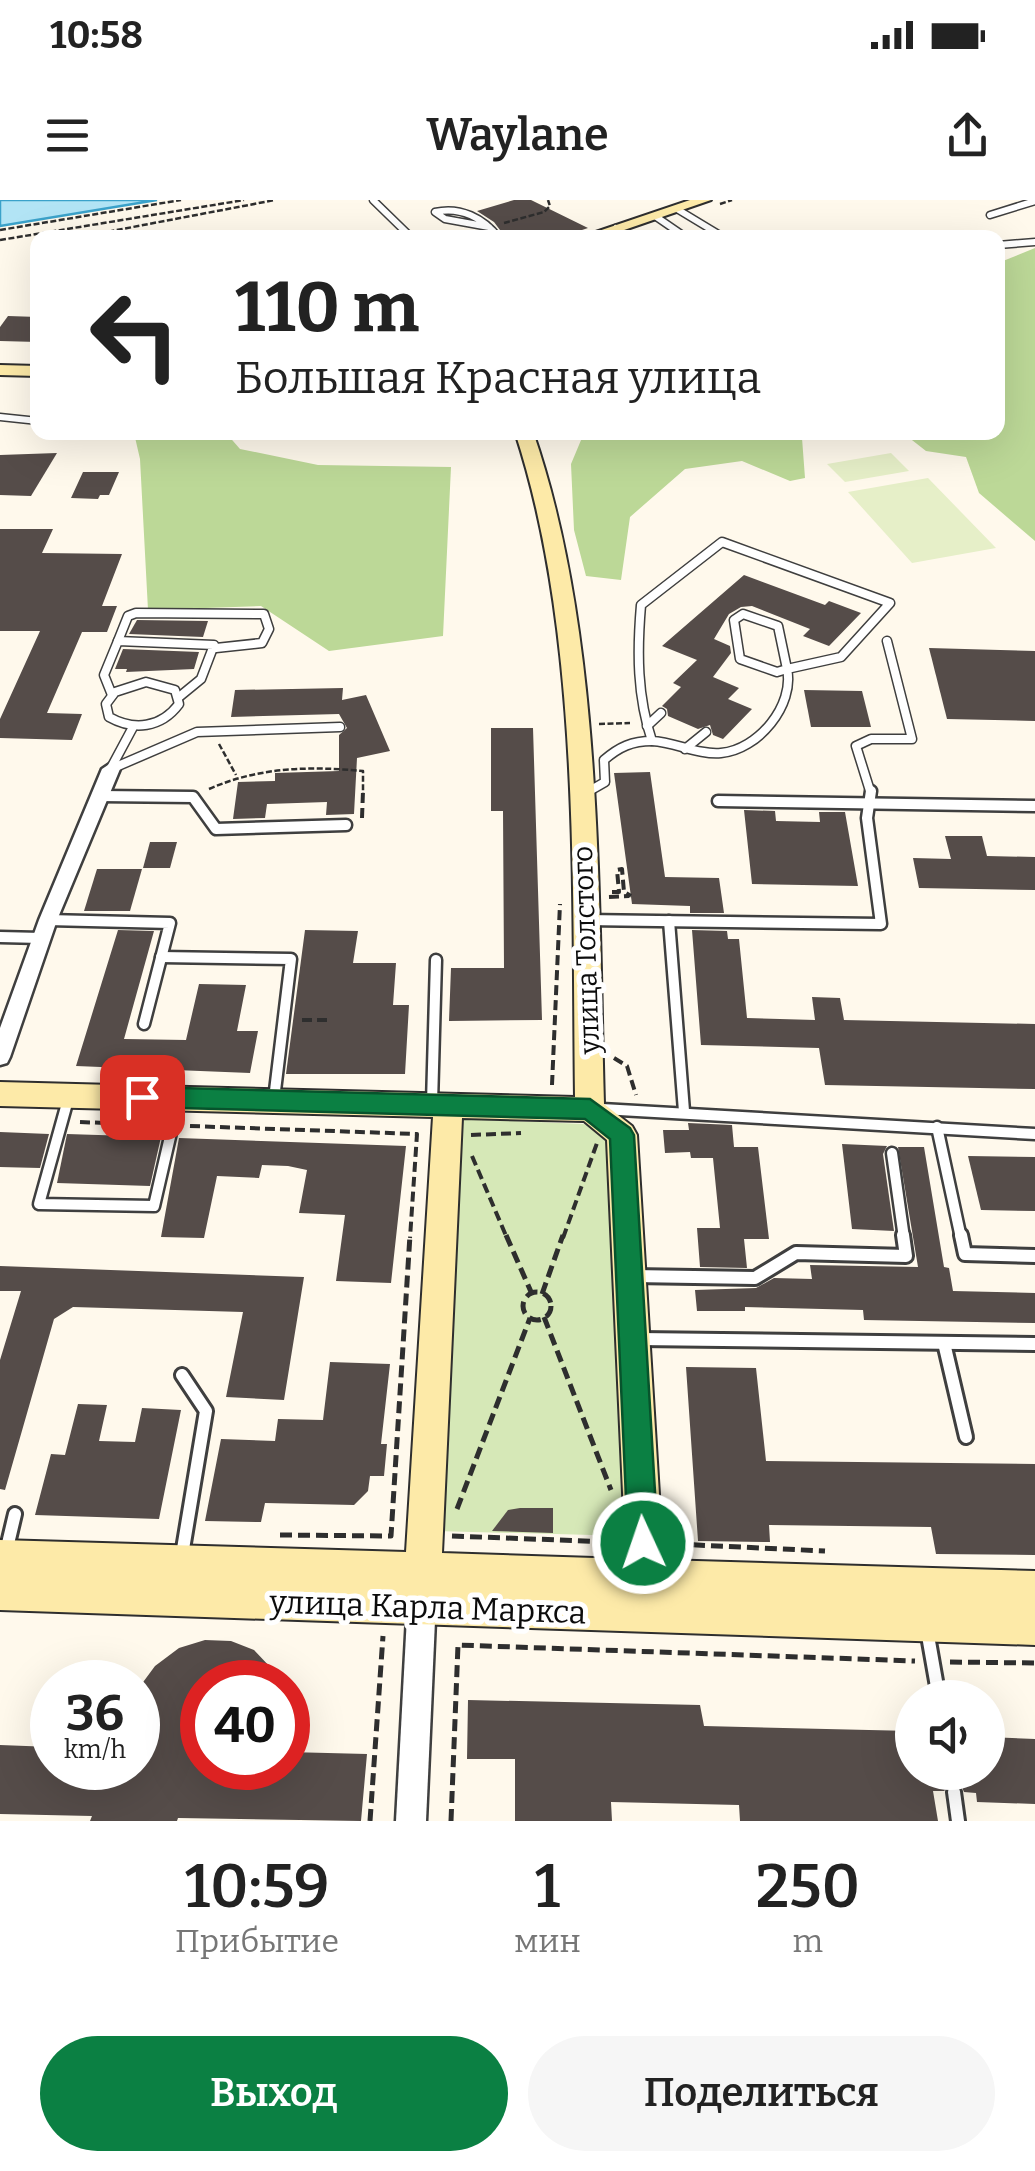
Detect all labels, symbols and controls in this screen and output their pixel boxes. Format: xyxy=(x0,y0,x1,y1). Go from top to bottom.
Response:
text: 10:58 xyxy=(50,12,143,58)
icon: menu xyxy=(40,108,95,163)
text: Waylane xyxy=(426,108,609,162)
icon: share xyxy=(940,108,995,163)
text: 110 m xyxy=(235,266,419,350)
icon: left xyxy=(70,270,200,400)
text: Большая Красная улица xyxy=(235,351,761,405)
street label: улица Толстого xyxy=(566,845,606,1056)
pin xyxy=(100,1055,185,1140)
icon: arrive xyxy=(115,1070,170,1125)
position arrow xyxy=(591,1491,695,1595)
street label: улица Карла Маркса xyxy=(268,1582,587,1632)
speed limit sign: 40 xyxy=(180,1660,310,1790)
map controls xyxy=(895,1680,1005,1790)
button: sound xyxy=(895,1680,1005,1790)
text: 36 xyxy=(66,1683,124,1743)
text: km/h xyxy=(64,1735,126,1765)
text: 10:59 xyxy=(185,1851,329,1923)
text: 1 xyxy=(535,1851,560,1923)
text: 250 xyxy=(756,1851,860,1923)
text: Прибытие xyxy=(175,1922,339,1960)
text: мин xyxy=(514,1922,581,1960)
text: m xyxy=(793,1922,823,1960)
button: Выход xyxy=(40,2036,508,2151)
button: Поделиться xyxy=(528,2036,995,2151)

